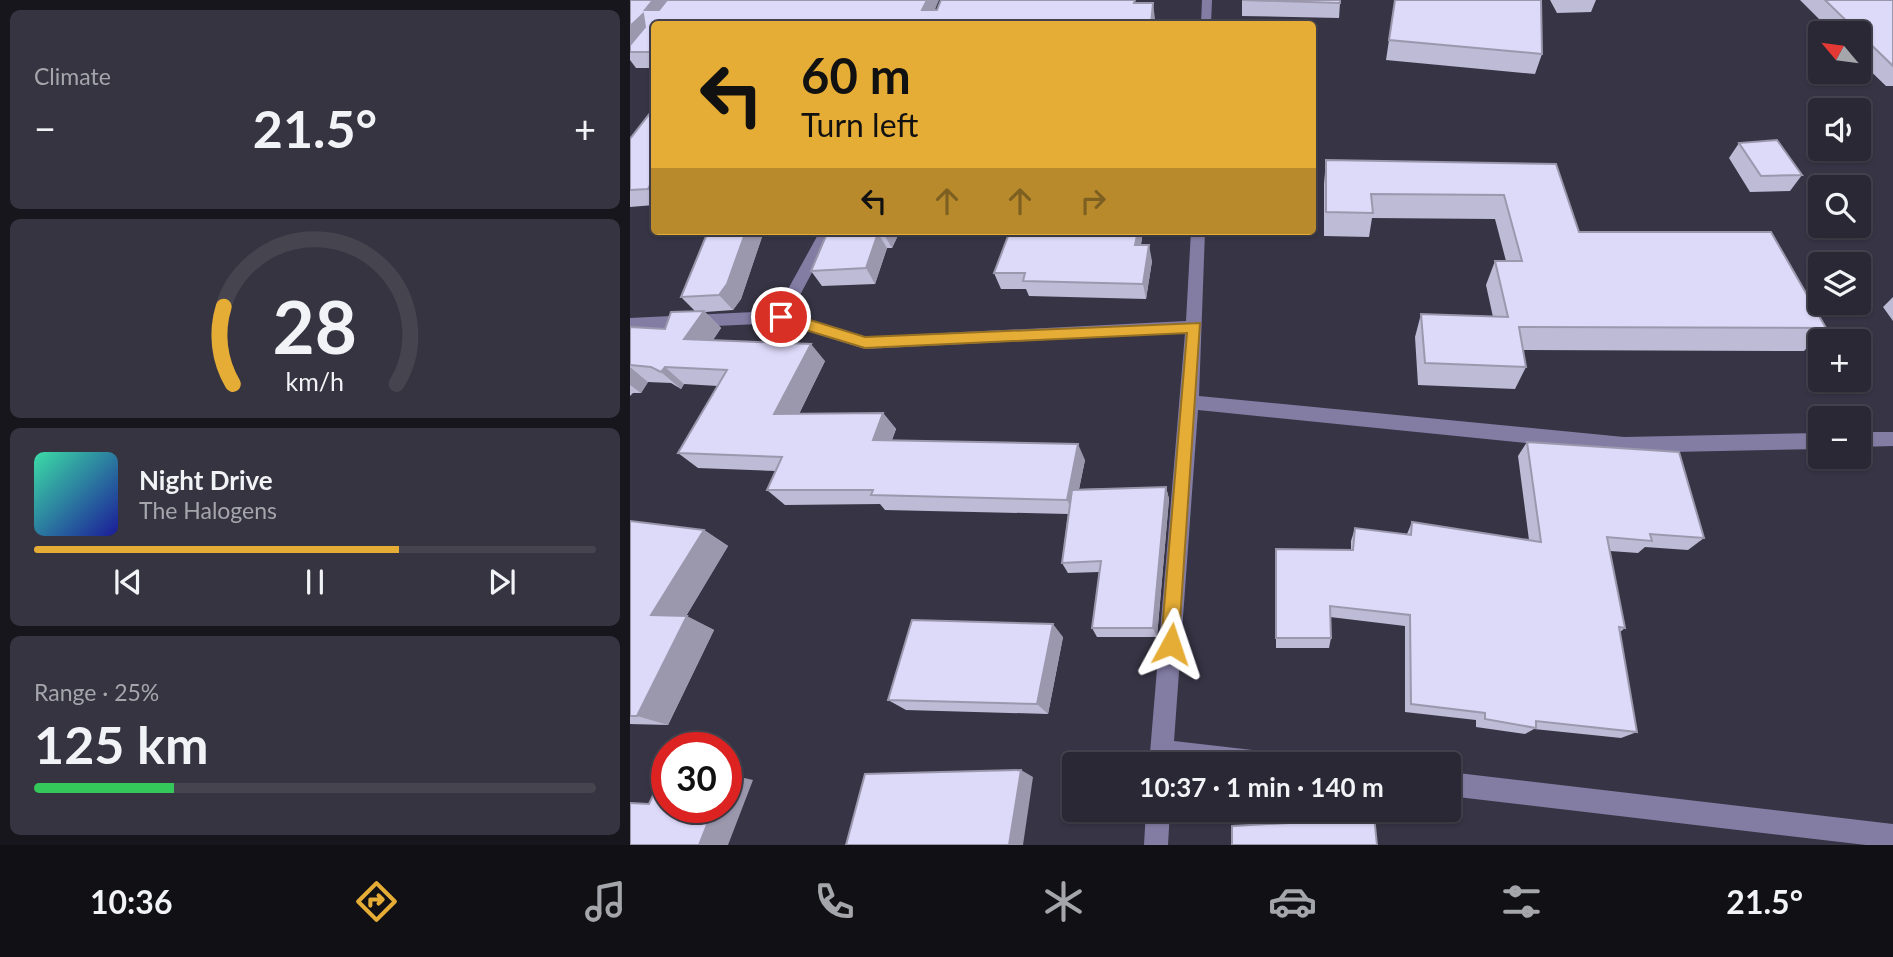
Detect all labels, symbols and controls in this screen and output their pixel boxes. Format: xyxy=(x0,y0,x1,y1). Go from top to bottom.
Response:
north arrow xyxy=(1808,21,1871,84)
map controls xyxy=(1808,21,1871,469)
text: 60 m xyxy=(801,46,911,104)
icon: left xyxy=(686,49,777,140)
text: Climate xyxy=(34,62,111,90)
text: 21.5° xyxy=(253,97,377,159)
button: sound xyxy=(1808,98,1871,161)
text: − xyxy=(34,105,56,151)
text: + xyxy=(574,105,596,151)
text: Turn left xyxy=(801,105,918,144)
button: search xyxy=(1808,175,1871,238)
icon: left xyxy=(855,182,893,220)
icon: ahead xyxy=(928,182,966,220)
icon: ahead xyxy=(1001,182,1039,220)
icon: right xyxy=(1074,182,1112,220)
button: layers xyxy=(1808,252,1871,315)
text: 28 xyxy=(273,283,357,371)
pin xyxy=(751,287,811,347)
icon: arrive xyxy=(762,298,800,336)
button: + xyxy=(1808,329,1871,392)
text: km/h xyxy=(286,366,344,396)
button: − xyxy=(1808,406,1871,469)
text: Night Drive xyxy=(139,464,273,496)
text: The Halogens xyxy=(139,496,277,524)
icon: previous xyxy=(109,563,147,601)
icon: pause xyxy=(296,563,334,601)
icon: next xyxy=(483,563,521,601)
position arrow xyxy=(1134,607,1208,681)
text: Range · 25% xyxy=(34,678,159,706)
text: 125 km xyxy=(34,713,208,775)
speed limit sign: 30 xyxy=(651,732,742,823)
text: 10:37 · 1 min · 140 m xyxy=(1139,771,1384,803)
icon: directions xyxy=(352,877,401,926)
icon: music xyxy=(581,877,630,926)
icon: phone xyxy=(810,877,859,926)
icon: climate xyxy=(1039,877,1088,926)
icon: car xyxy=(1268,877,1317,926)
icon: filters xyxy=(1497,877,1546,926)
text: 10:36 xyxy=(90,882,172,921)
text: 21.5° xyxy=(1726,882,1803,921)

